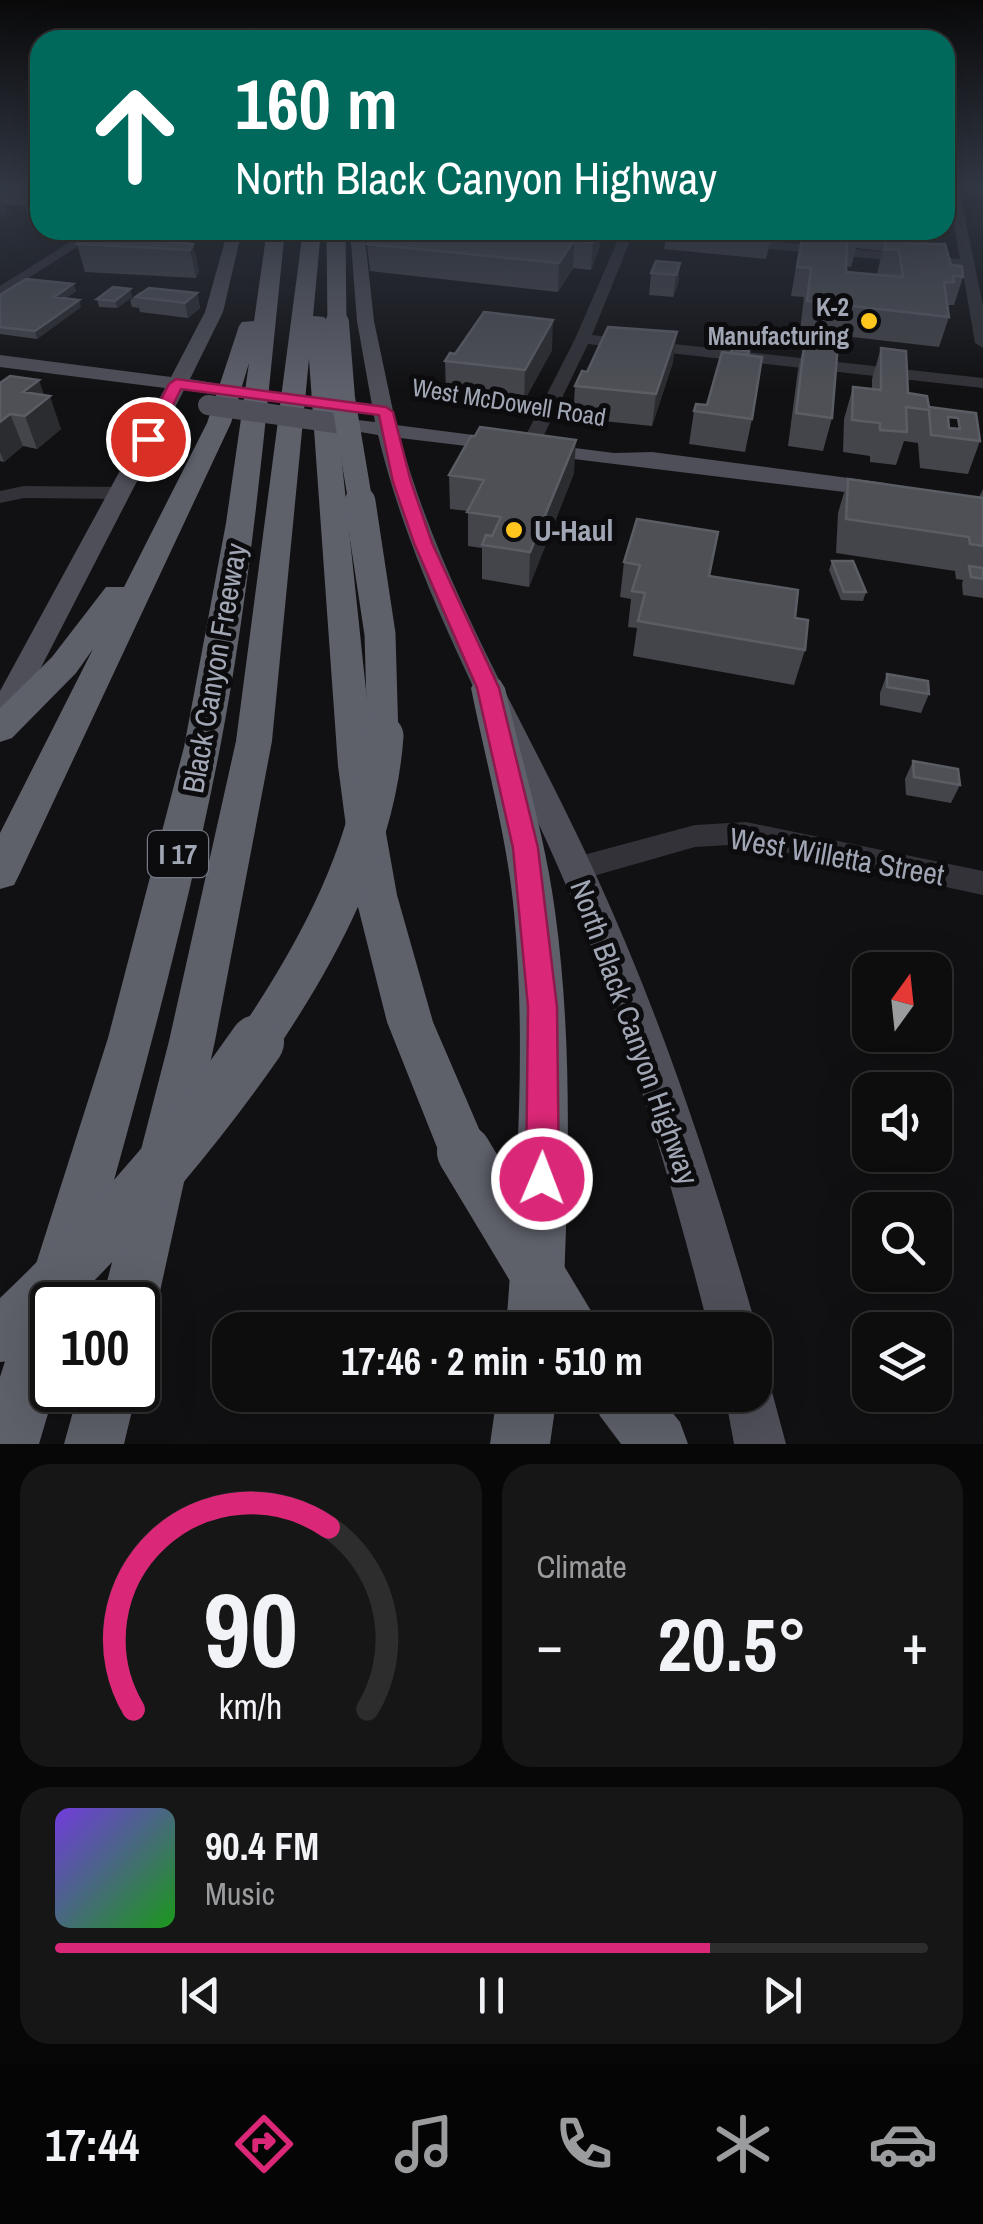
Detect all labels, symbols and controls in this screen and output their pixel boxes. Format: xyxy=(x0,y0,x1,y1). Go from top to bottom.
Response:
text: 160 m xyxy=(235,57,398,151)
icon: ahead xyxy=(70,70,200,200)
text: North Black Canyon Highway xyxy=(235,147,717,208)
place label: K-2 Manufacturing xyxy=(708,290,849,353)
marker: K-2 Manufacturing xyxy=(858,310,880,332)
street label: West McDowell Road xyxy=(410,370,608,434)
pin xyxy=(106,397,191,482)
icon: arrive xyxy=(121,412,176,467)
place label: U-Haul xyxy=(534,510,613,550)
marker: U-Haul xyxy=(503,519,525,541)
street label: Black Canyon Freeway xyxy=(172,539,256,796)
street label: West Willetta Street xyxy=(727,817,947,895)
road number: I 17 xyxy=(148,831,208,877)
street label: North Black Canyon Highway xyxy=(561,874,709,1190)
north arrow xyxy=(852,952,952,1052)
map controls xyxy=(852,952,952,1412)
button: sound xyxy=(852,1072,952,1172)
position arrow xyxy=(490,1127,594,1231)
button: search xyxy=(852,1192,952,1292)
speed limit sign: 100 xyxy=(30,1282,160,1412)
button: layers xyxy=(852,1312,952,1412)
text: 17:46 · 2 min · 510 m xyxy=(341,1336,643,1387)
text: Climate xyxy=(537,1545,627,1588)
text: 90 xyxy=(203,1559,298,1699)
text: 20.5° xyxy=(657,1593,807,1694)
text: − xyxy=(537,1607,563,1681)
text: + xyxy=(902,1607,928,1681)
text: km/h xyxy=(219,1682,283,1730)
text: 90.4 FM xyxy=(205,1821,319,1872)
text: Music xyxy=(205,1872,275,1915)
icon: previous xyxy=(173,1968,228,2023)
icon: pause xyxy=(464,1968,519,2023)
icon: next xyxy=(755,1968,810,2023)
icon: directions xyxy=(229,2109,299,2179)
icon: music xyxy=(389,2109,459,2179)
icon: phone xyxy=(549,2109,619,2179)
icon: climate xyxy=(708,2109,778,2179)
icon: car xyxy=(868,2109,938,2179)
text: 17:44 xyxy=(45,2114,139,2175)

